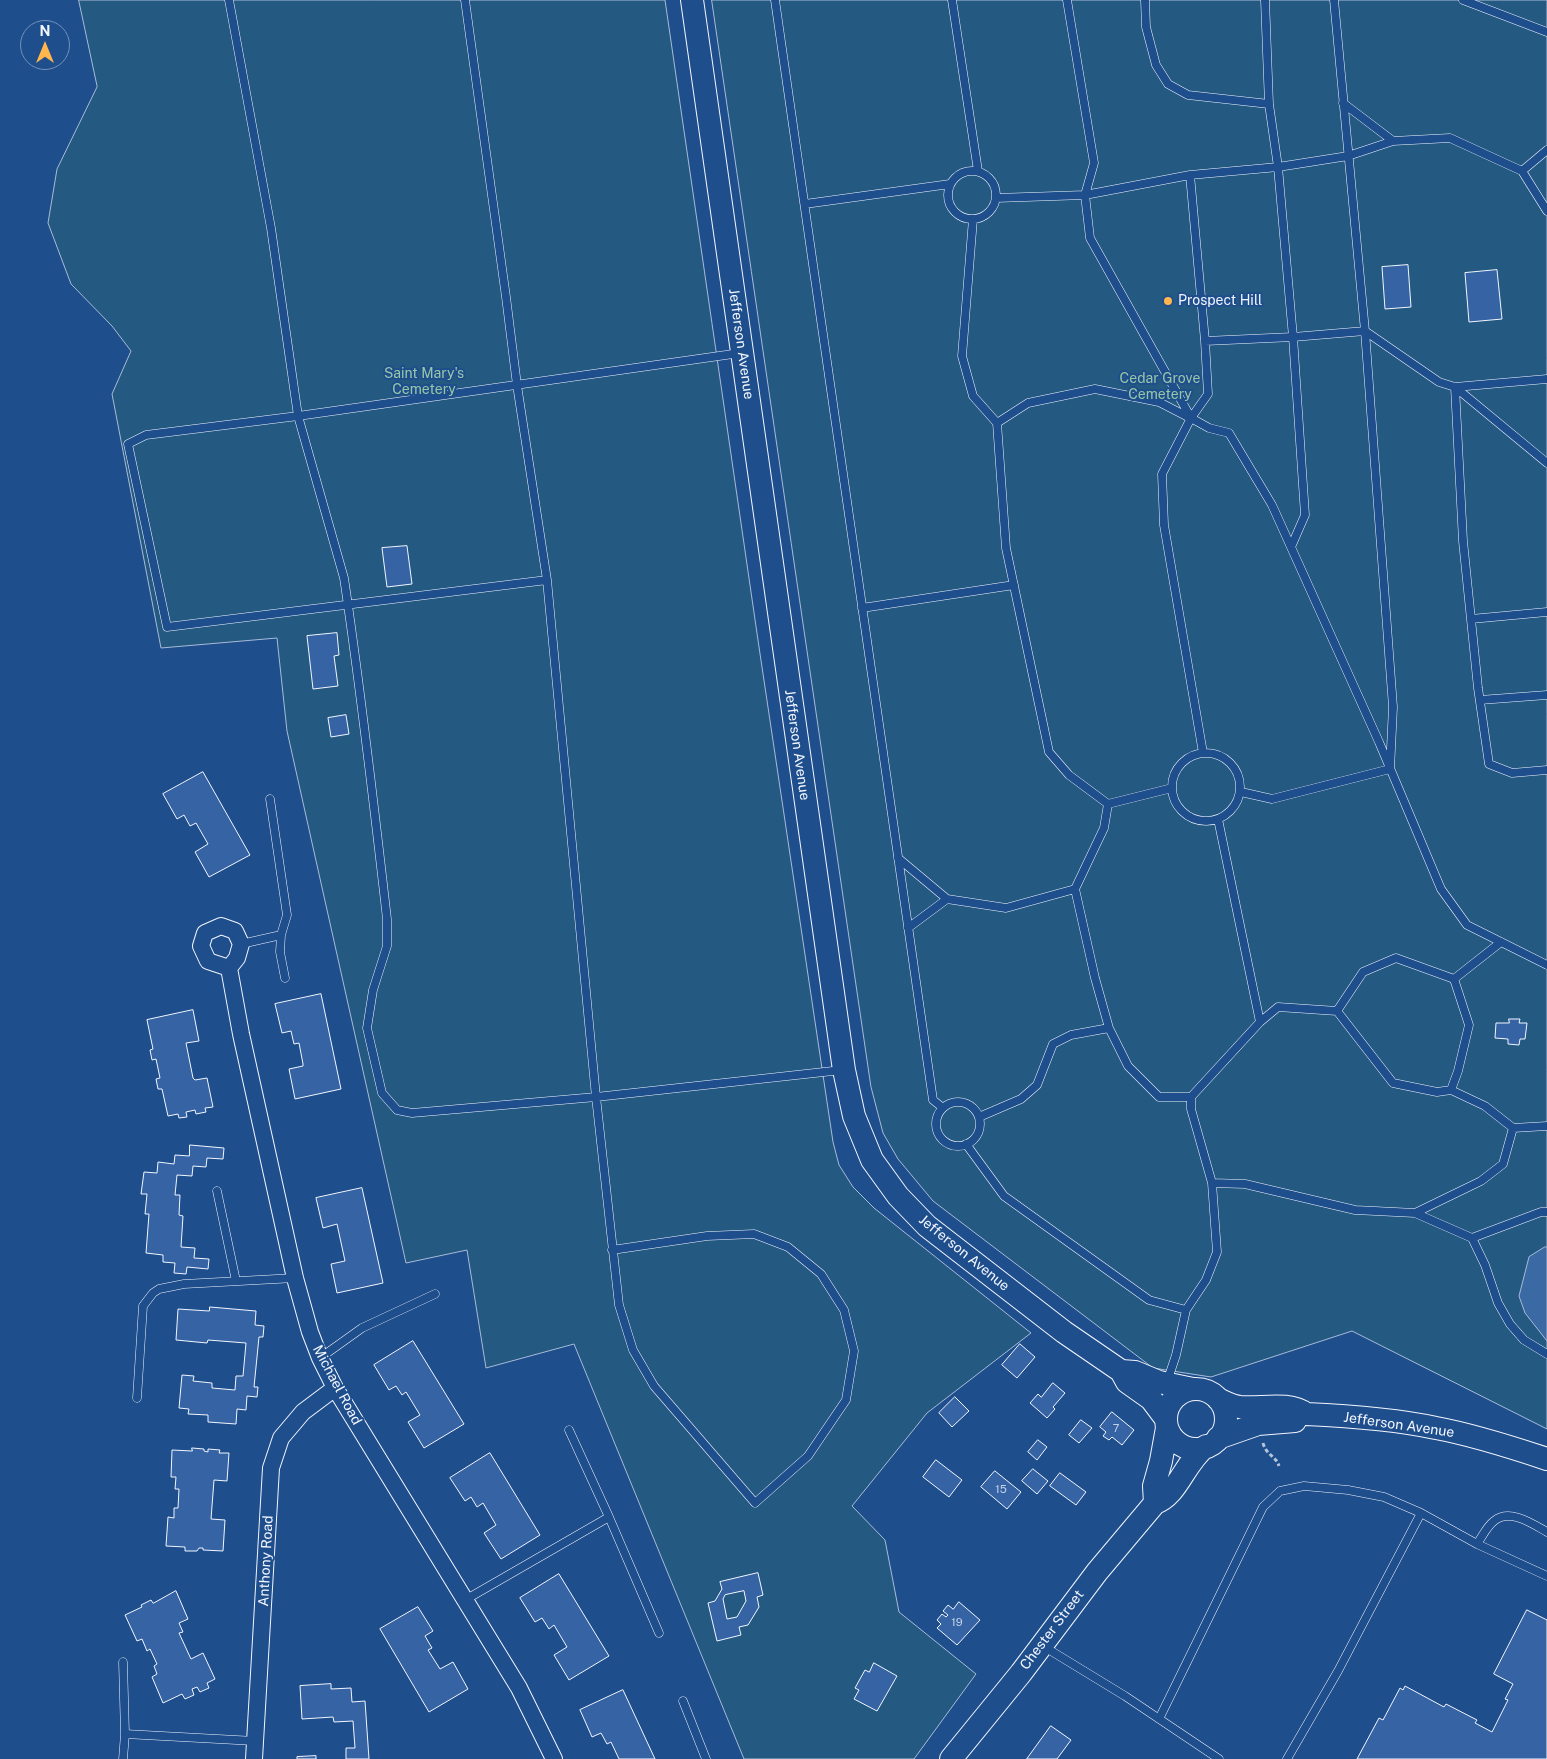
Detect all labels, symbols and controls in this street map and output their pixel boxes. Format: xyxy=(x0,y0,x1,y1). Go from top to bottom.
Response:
north arrow xyxy=(20,20,70,70)
text: N xyxy=(40,23,50,39)
street label: Jefferson Avenue xyxy=(725,288,757,400)
place label: Prospect Hill xyxy=(1178,293,1262,309)
marker: Prospect Hill xyxy=(1162,295,1174,307)
park label: Saint Mary's Cemetery xyxy=(384,366,464,398)
park label: Cedar Grove Cemetery xyxy=(1120,371,1200,404)
street label: Jefferson Avenue xyxy=(781,689,813,801)
street label: Jefferson Avenue xyxy=(915,1211,1013,1295)
street label: Michael Road xyxy=(309,1342,365,1428)
street label: Jefferson Avenue xyxy=(1343,1409,1455,1441)
house number: 7 xyxy=(1113,1422,1119,1436)
house number: 15 xyxy=(995,1483,1007,1497)
street label: Anthony Road xyxy=(255,1515,277,1607)
street label: Chester Street xyxy=(1017,1587,1087,1673)
house number: 19 xyxy=(951,1616,963,1630)

